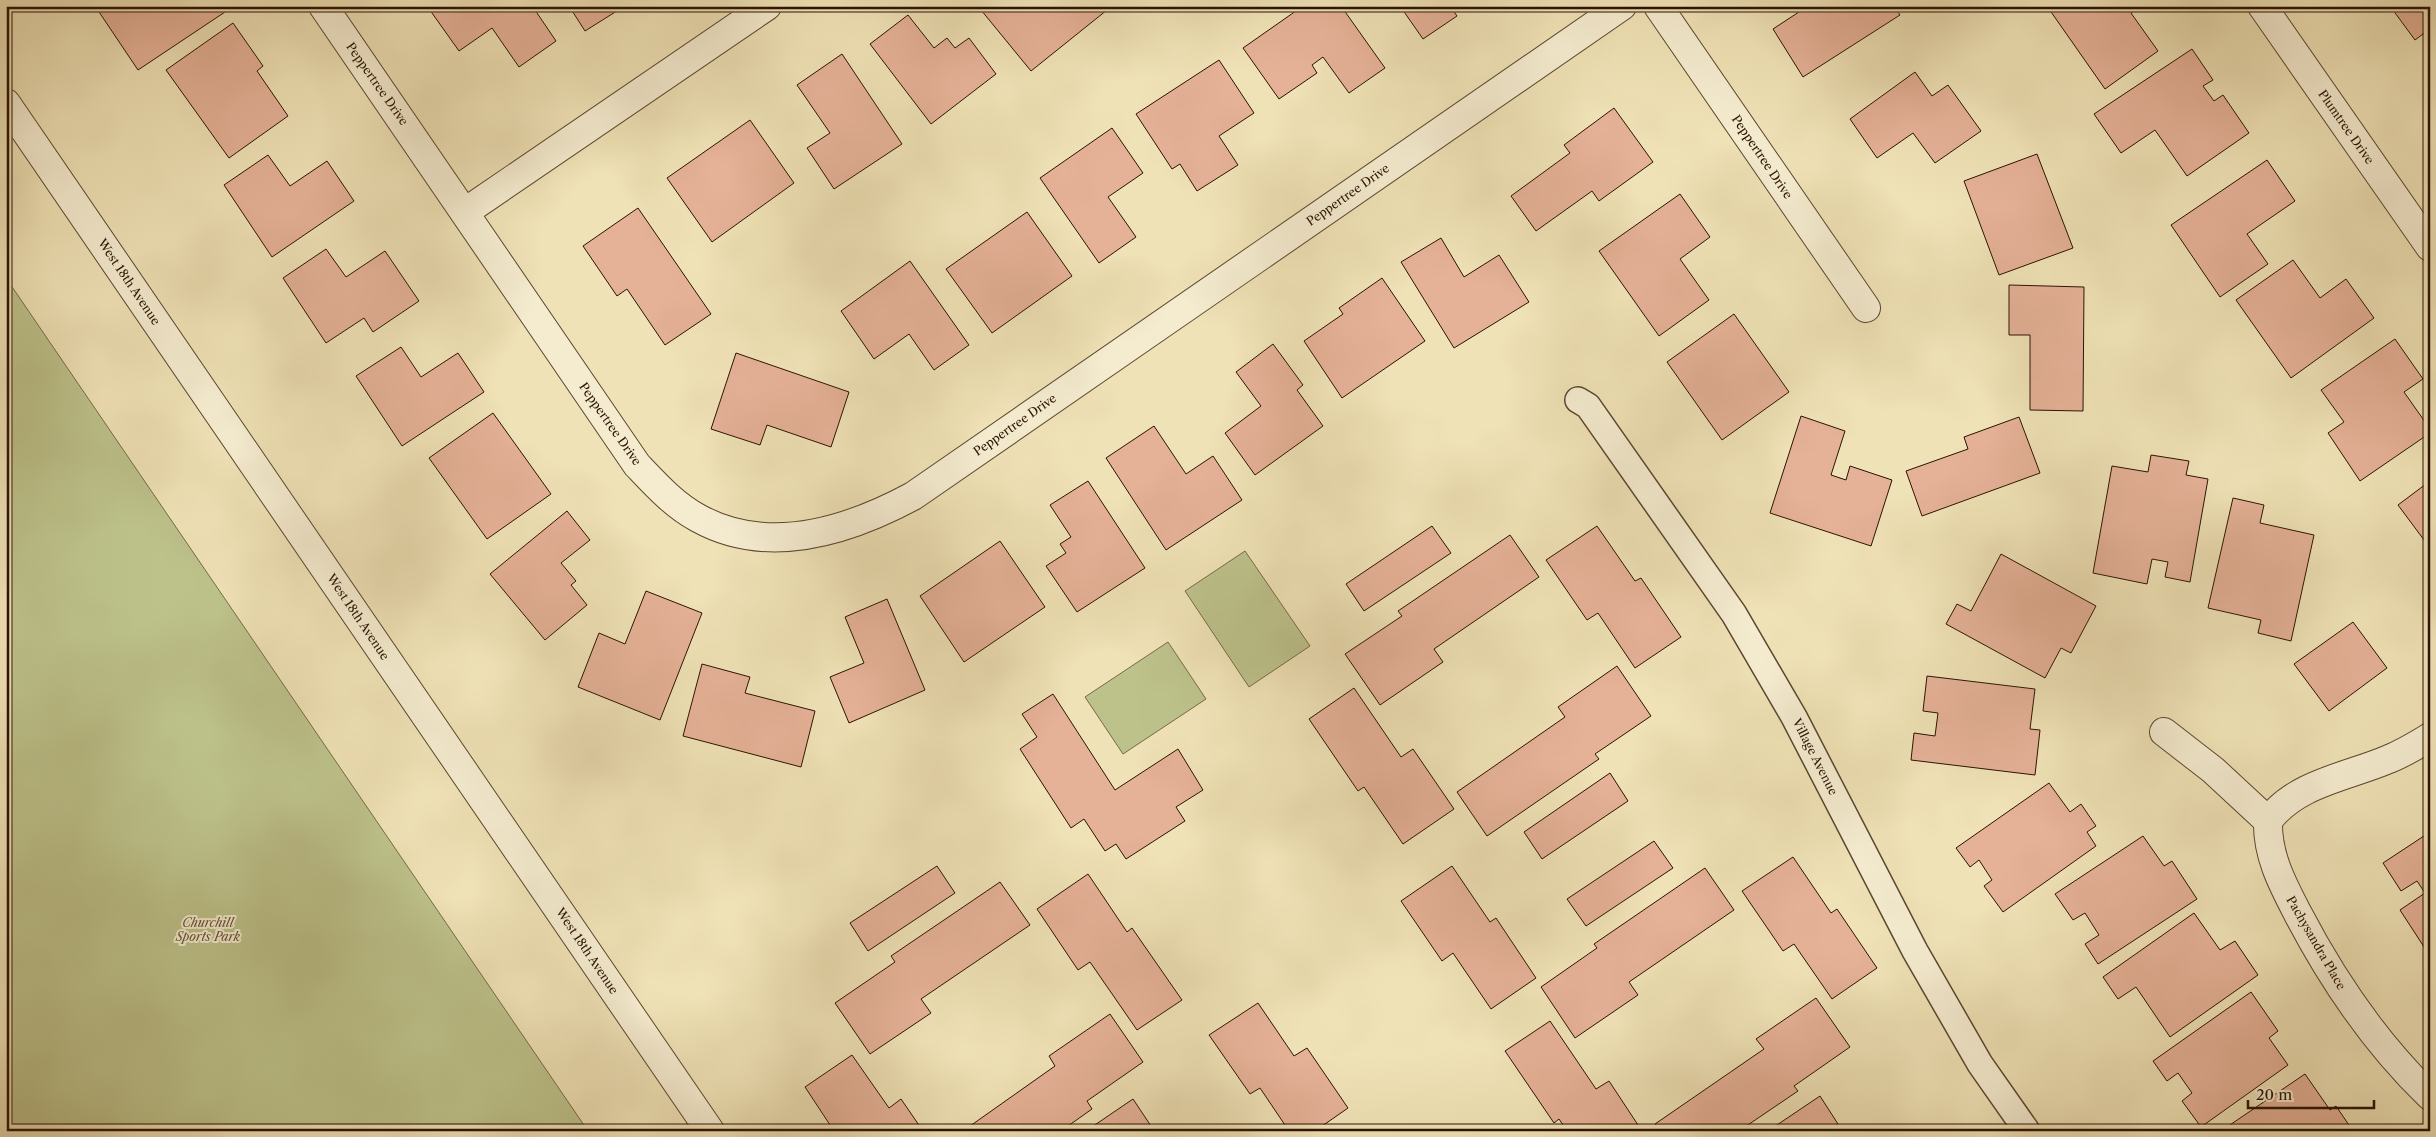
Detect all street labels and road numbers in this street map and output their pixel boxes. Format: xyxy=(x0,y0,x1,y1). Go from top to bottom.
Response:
street label: Peppertree Drive xyxy=(343,39,412,128)
street label: Plumtree Drive xyxy=(2315,87,2378,167)
street label: Peppertree Drive xyxy=(1729,112,1796,202)
street label: Peppertree Drive xyxy=(1303,160,1392,229)
street label: West 18th Avenue xyxy=(94,235,164,328)
street label: Peppertree Drive xyxy=(576,379,645,468)
street label: Peppertree Drive xyxy=(970,390,1059,459)
street label: West 18th Avenue xyxy=(323,570,393,663)
street label: Village Avenue xyxy=(1789,715,1841,798)
street label: Pachysandra Place xyxy=(2284,893,2349,992)
street label: West 18th Avenue xyxy=(552,904,622,997)

